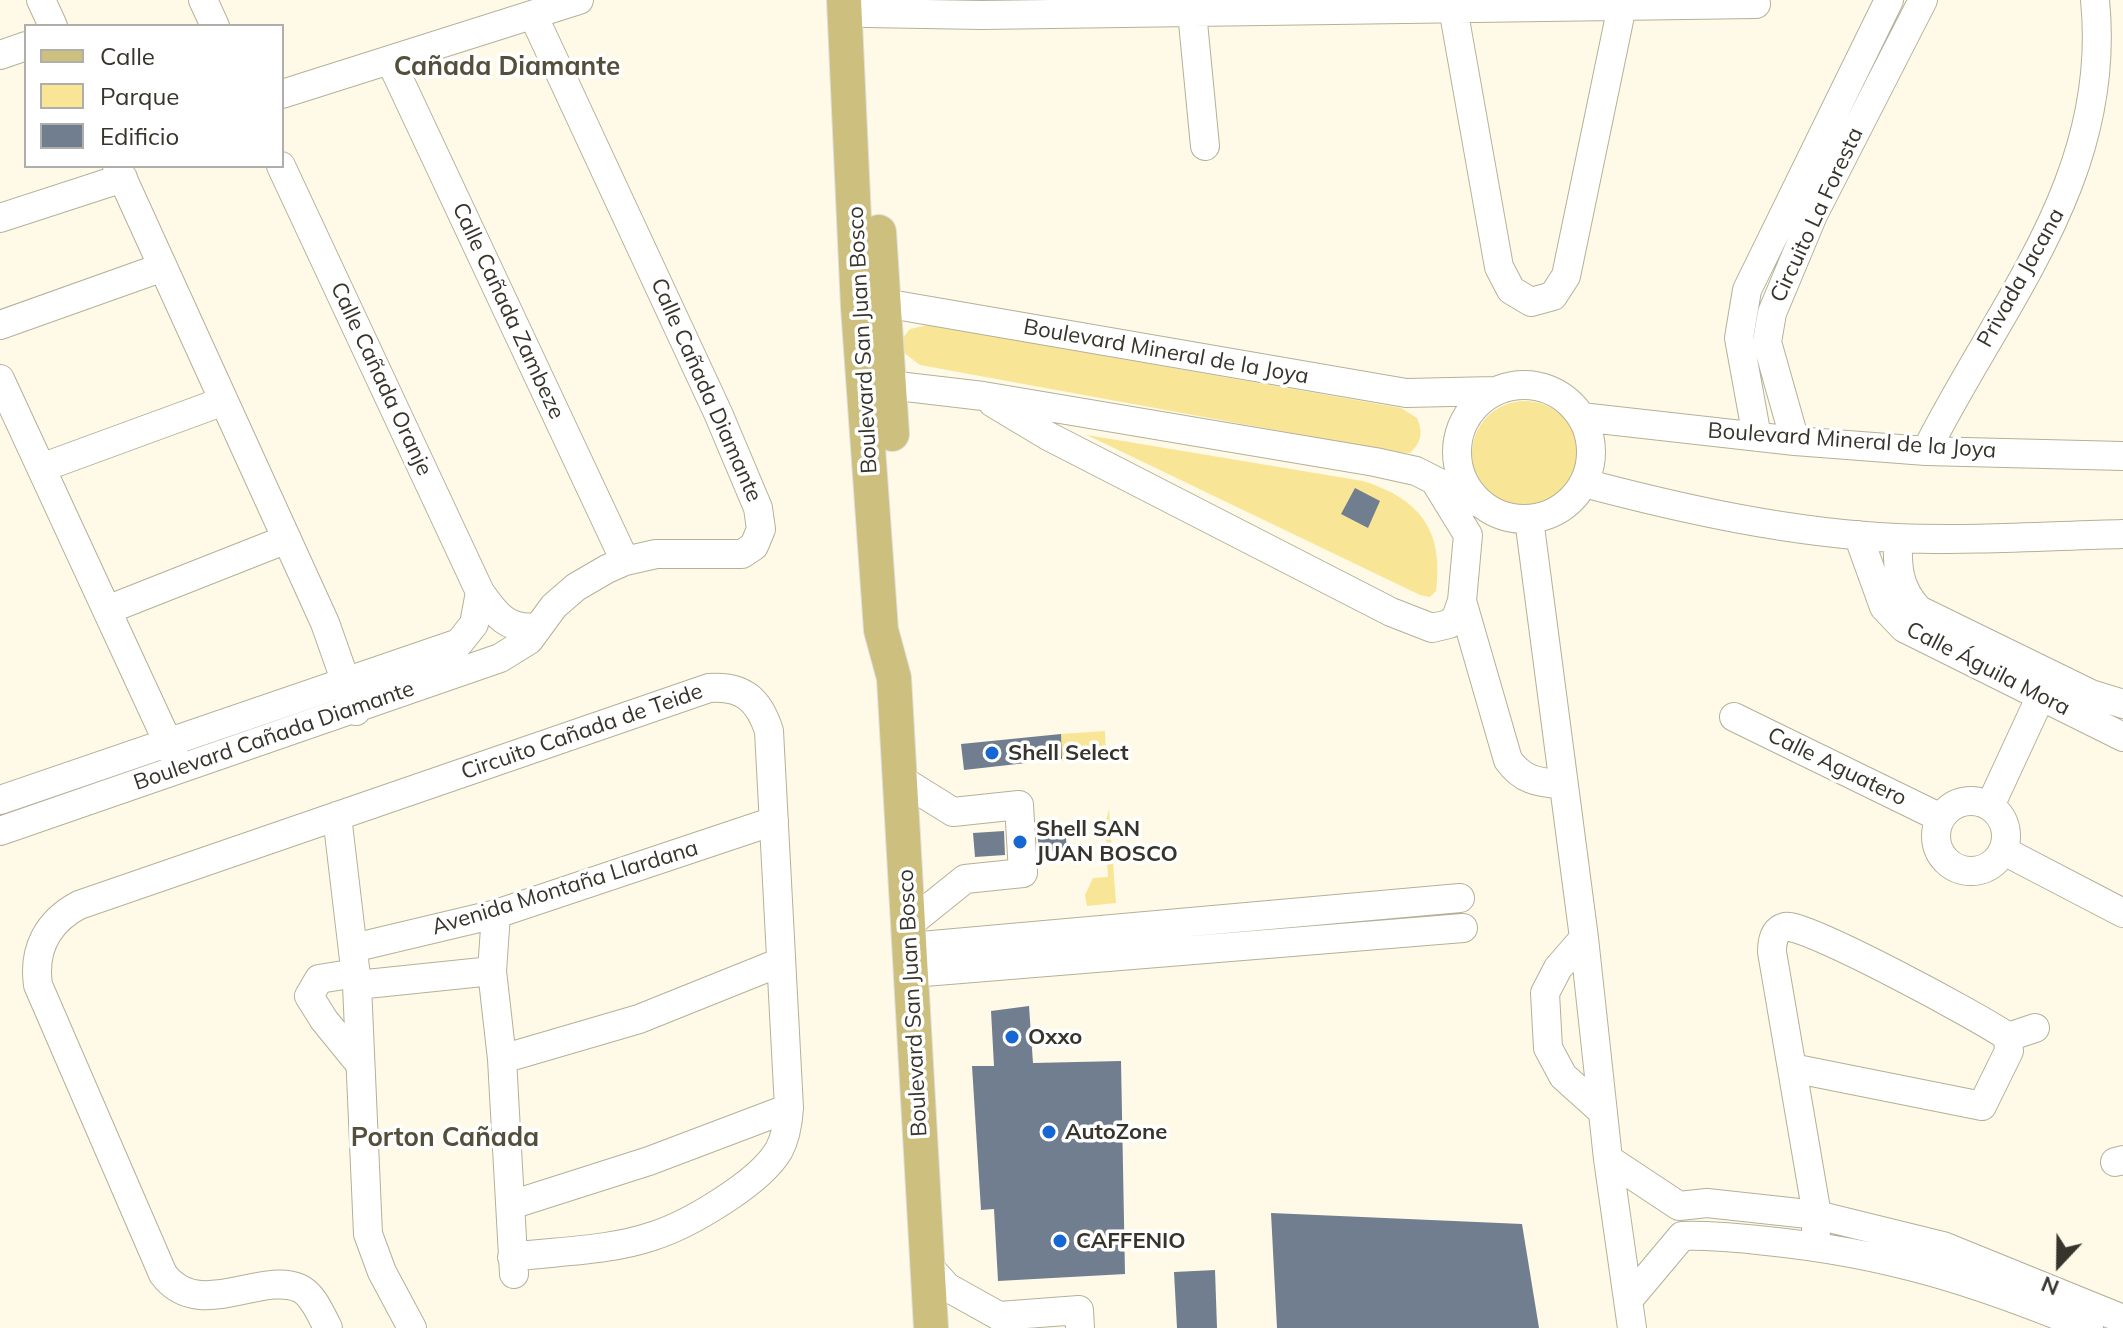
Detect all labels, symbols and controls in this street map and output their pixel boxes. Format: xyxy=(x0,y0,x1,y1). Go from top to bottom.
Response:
legend xyxy=(24,24,284,168)
text: Calle xyxy=(100,41,155,71)
district label: Cañada Diamante xyxy=(394,51,620,83)
text: Parque xyxy=(100,81,179,111)
text: Edificio xyxy=(100,121,179,151)
street label: Circuito La Foresta xyxy=(1765,123,1869,307)
street label: Calle Cañada Zambeze xyxy=(446,199,570,423)
street label: Privada Jacana xyxy=(1972,204,2070,352)
street label: Boulevard San Juan Bosco xyxy=(843,206,883,474)
street label: Calle Cañada Diamante xyxy=(645,274,767,506)
street label: Calle Cañada Oranje xyxy=(325,278,437,480)
street label: Boulevard Mineral de la Joya xyxy=(1021,314,1311,390)
street label: Boulevard Mineral de la Joya xyxy=(1707,418,1997,464)
street label: Calle Águila Mora xyxy=(1902,616,2074,722)
street label: Boulevard Cañada Diamante xyxy=(130,676,418,796)
street label: Circuito Cañada de Teide xyxy=(458,678,706,786)
street label: Calle Aguatero xyxy=(1763,722,1911,812)
place label: Shell Select xyxy=(1008,740,1129,766)
marker: Shell Select xyxy=(983,744,1001,762)
place label: Shell SAN JUAN BOSCO xyxy=(1036,816,1178,868)
marker: Shell SAN JUAN BOSCO xyxy=(1011,833,1029,851)
street label: Avenida Montaña Llardana xyxy=(429,835,701,941)
street label: Boulevard San Juan Bosco xyxy=(893,869,933,1137)
place label: Oxxo xyxy=(1028,1024,1082,1050)
marker: Oxxo xyxy=(1003,1028,1021,1046)
place label: AutoZone xyxy=(1065,1119,1167,1145)
district label: Porton Cañada xyxy=(351,1122,539,1154)
marker: AutoZone xyxy=(1040,1123,1058,1141)
north arrow xyxy=(2019,1224,2099,1304)
place label: CAFFENIO xyxy=(1076,1228,1186,1254)
marker: CAFFENIO xyxy=(1051,1232,1069,1250)
text: N xyxy=(2037,1270,2063,1302)

